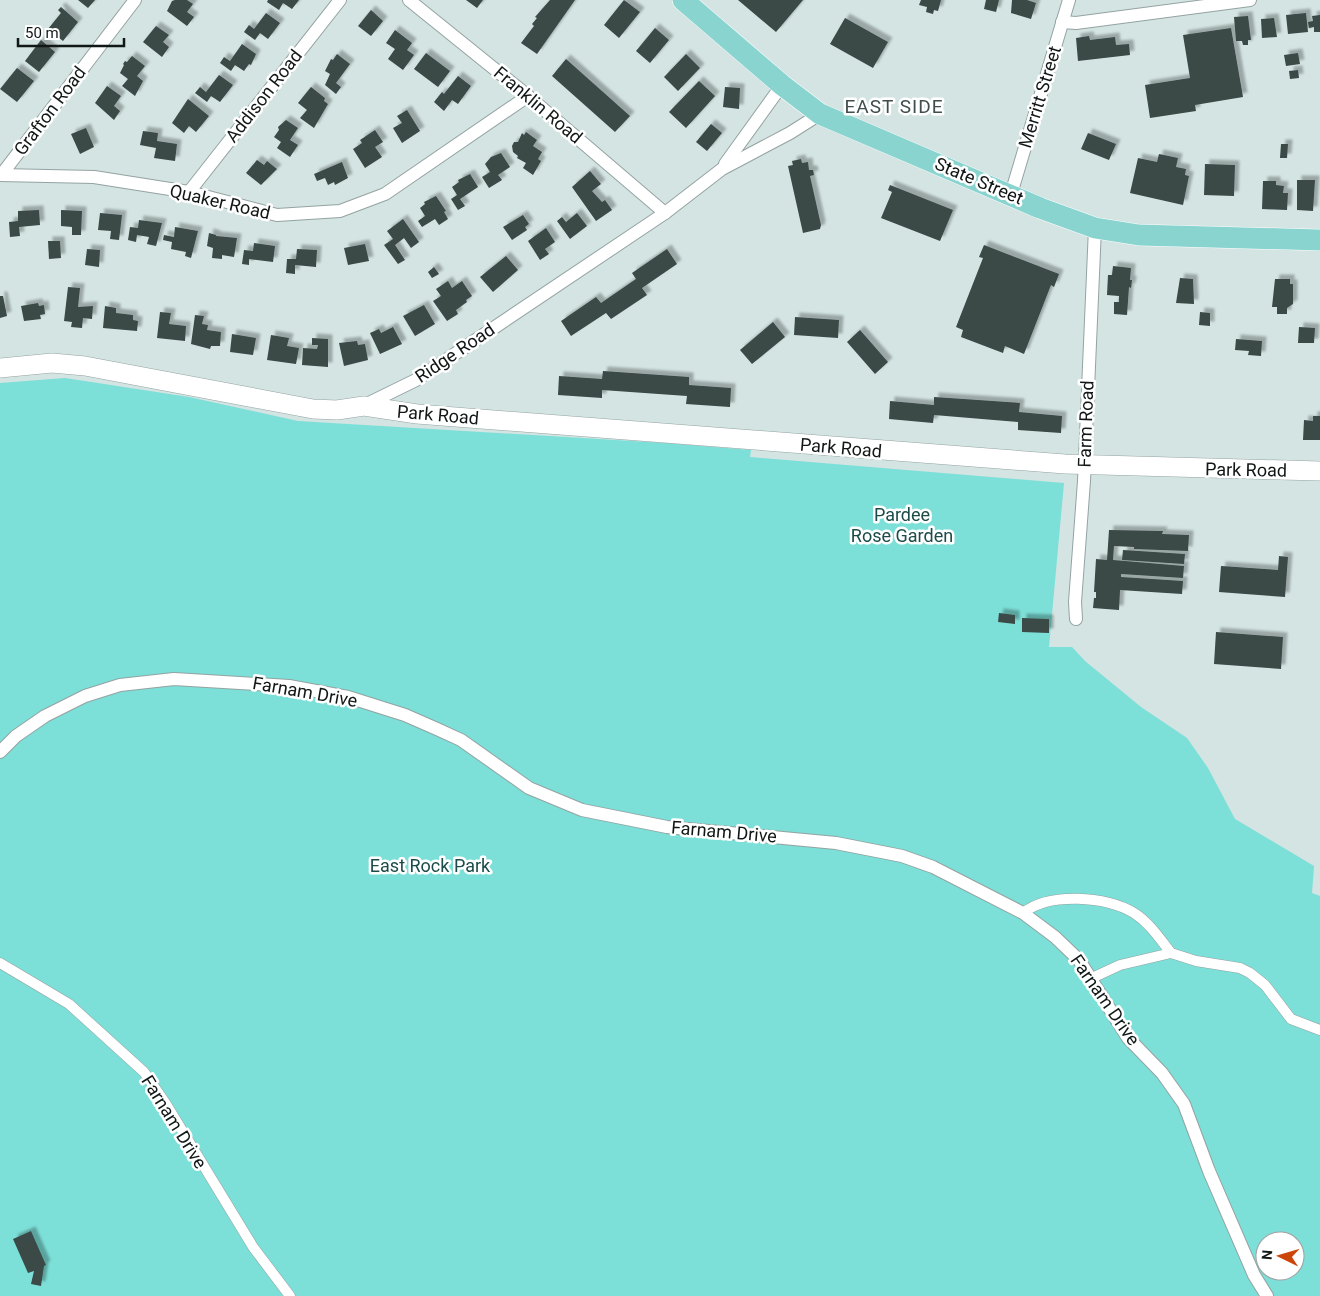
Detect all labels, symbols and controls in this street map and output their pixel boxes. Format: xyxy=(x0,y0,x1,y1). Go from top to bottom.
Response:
scale bar xyxy=(18,15,124,47)
text: 50 m xyxy=(25,24,59,42)
street label: Merritt Street xyxy=(1014,43,1065,150)
street label: Addison Road xyxy=(221,45,306,146)
street label: Grafton Road xyxy=(9,62,90,159)
street label: Franklin Road xyxy=(490,62,587,148)
district label: EAST SIDE xyxy=(845,95,943,118)
street label: State Street xyxy=(932,153,1027,209)
street label: Quaker Road xyxy=(168,180,272,223)
street label: Ridge Road xyxy=(411,318,498,387)
street label: Farm Road xyxy=(1073,380,1098,468)
street label: Park Road xyxy=(396,400,480,429)
street label: Park Road xyxy=(799,433,883,462)
street label: Park Road xyxy=(1205,458,1287,481)
park label: Pardee Rose Garden xyxy=(851,504,953,546)
street label: Farnam Drive xyxy=(251,672,359,711)
street label: Farnam Drive xyxy=(670,816,778,847)
park label: East Rock Park xyxy=(370,855,491,876)
street label: Farnam Drive xyxy=(1066,950,1144,1049)
street label: Farnam Drive xyxy=(137,1071,211,1172)
north arrow xyxy=(1255,1231,1305,1281)
text: N xyxy=(1259,1249,1275,1260)

